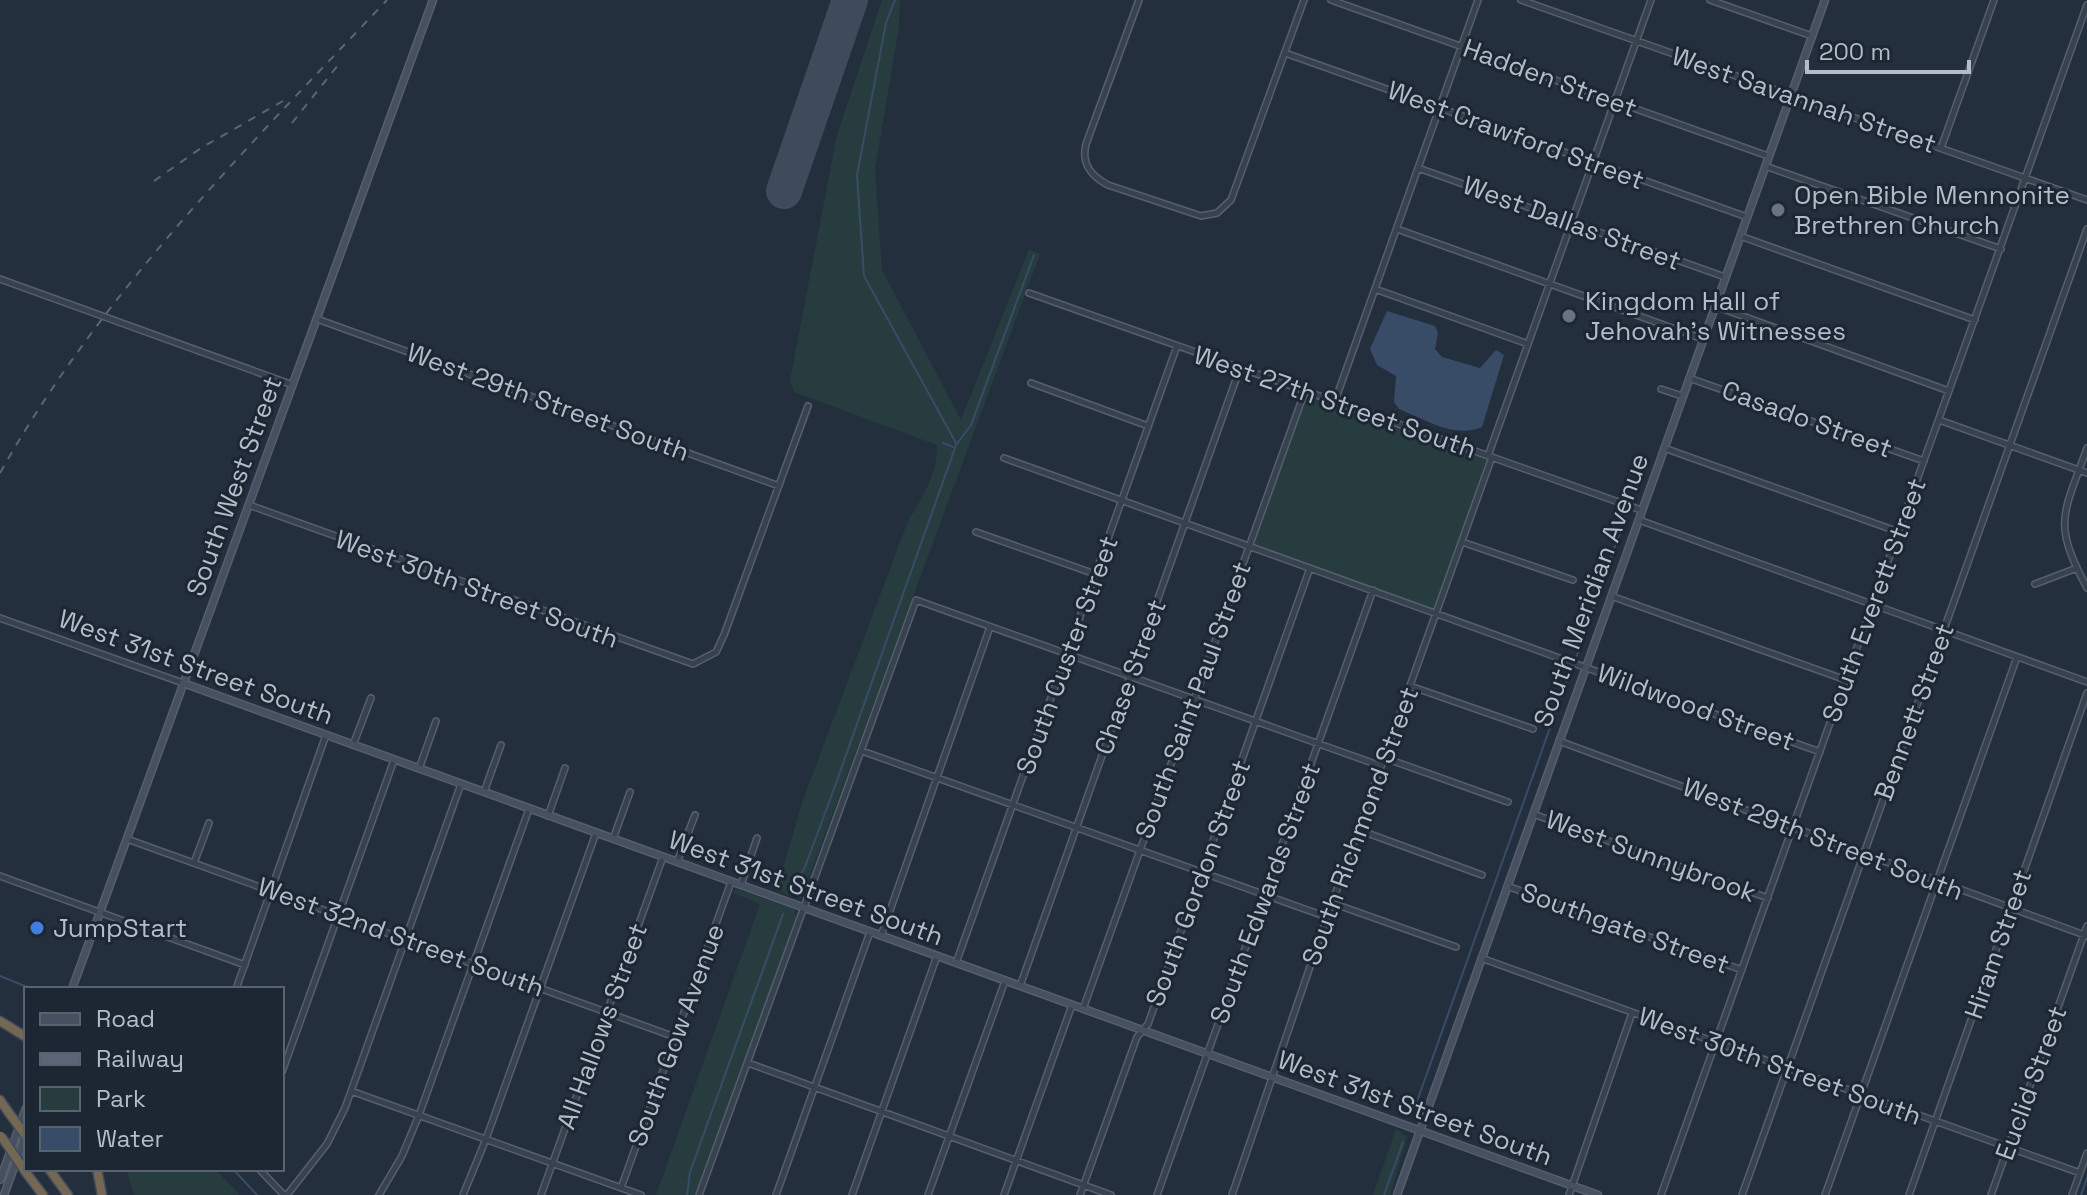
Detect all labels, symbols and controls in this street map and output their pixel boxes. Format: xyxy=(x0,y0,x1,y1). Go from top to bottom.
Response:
scale bar xyxy=(1807,24,1969,74)
street label: Hadden Street xyxy=(1458,31,1642,125)
text: 200 m xyxy=(1819,36,1891,67)
street label: West Savannah Street xyxy=(1667,39,1941,161)
street label: West Crawford Street xyxy=(1383,73,1649,197)
street label: West Dallas Street xyxy=(1458,168,1686,278)
place label: Open Bible Mennonite Brethren Church xyxy=(1794,178,2070,242)
marker: Open Bible Mennonite Brethren Church xyxy=(1769,201,1787,219)
place label: Kingdom Hall of Jehovah's Witnesses xyxy=(1585,284,1846,348)
marker: Kingdom Hall of Jehovah's Witnesses xyxy=(1560,307,1578,325)
street label: West 29th Street South xyxy=(402,335,694,469)
street label: West 27th Street South xyxy=(1189,338,1481,466)
street label: South West Street xyxy=(178,371,290,601)
street label: Casado Street xyxy=(1717,372,1897,466)
street label: South Meridian Avenue xyxy=(1526,449,1656,731)
street label: South Everett Street xyxy=(1814,473,1934,727)
street label: West 30th Street South xyxy=(331,522,623,656)
street label: South Custer Street xyxy=(1008,531,1126,779)
street label: South Saint Paul Street xyxy=(1127,557,1259,843)
street label: Chase Street xyxy=(1086,595,1174,759)
street label: West 31st Street South xyxy=(54,601,338,733)
street label: Bennett Street xyxy=(1866,619,1962,805)
street label: Wildwood Street xyxy=(1593,655,1799,759)
street label: South Richmond Street xyxy=(1294,682,1426,970)
street label: South Gordon Street xyxy=(1138,755,1258,1011)
street label: South Edwards Street xyxy=(1202,758,1328,1028)
street label: West 29th Street South xyxy=(1678,770,1968,908)
street label: West Sunnybrook xyxy=(1541,802,1761,910)
street label: West 31st Street South xyxy=(664,822,948,954)
street label: Hiram Street xyxy=(1956,865,2040,1023)
street label: West 32nd Street South xyxy=(253,869,549,1005)
street label: Southgate Street xyxy=(1516,874,1734,982)
place label: JumpStart xyxy=(53,911,187,945)
street label: All Hallows Street xyxy=(549,918,655,1134)
marker: JumpStart xyxy=(28,919,46,937)
street label: South Gow Avenue xyxy=(620,919,732,1151)
legend xyxy=(24,987,284,1171)
street label: West 30th Street South xyxy=(1634,999,1926,1133)
street label: Euclid Street xyxy=(1987,1001,2075,1165)
text: Road xyxy=(96,1003,155,1034)
street label: West 31st Street South xyxy=(1273,1042,1557,1174)
text: Railway xyxy=(96,1043,184,1074)
text: Park xyxy=(96,1083,146,1114)
text: Water xyxy=(96,1123,164,1154)

